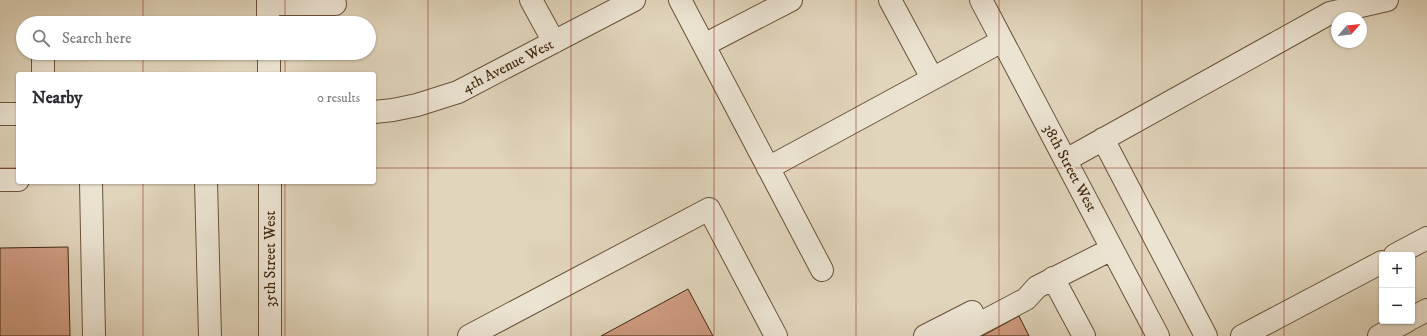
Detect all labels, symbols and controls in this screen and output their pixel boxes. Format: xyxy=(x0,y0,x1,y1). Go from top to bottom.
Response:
north arrow xyxy=(1331,12,1367,48)
search box xyxy=(16,16,376,60)
icon: search xyxy=(30,27,52,49)
text: Search here xyxy=(62,29,131,48)
street label: 4th Avenue West xyxy=(459,35,557,97)
text: Nearby xyxy=(32,87,82,109)
text: 0 results xyxy=(317,90,360,106)
street label: 38th Street West xyxy=(1039,121,1101,215)
street label: 35th Street West xyxy=(261,210,280,307)
map controls xyxy=(1379,252,1415,324)
button: + xyxy=(1379,252,1415,288)
button: − xyxy=(1379,288,1415,324)

